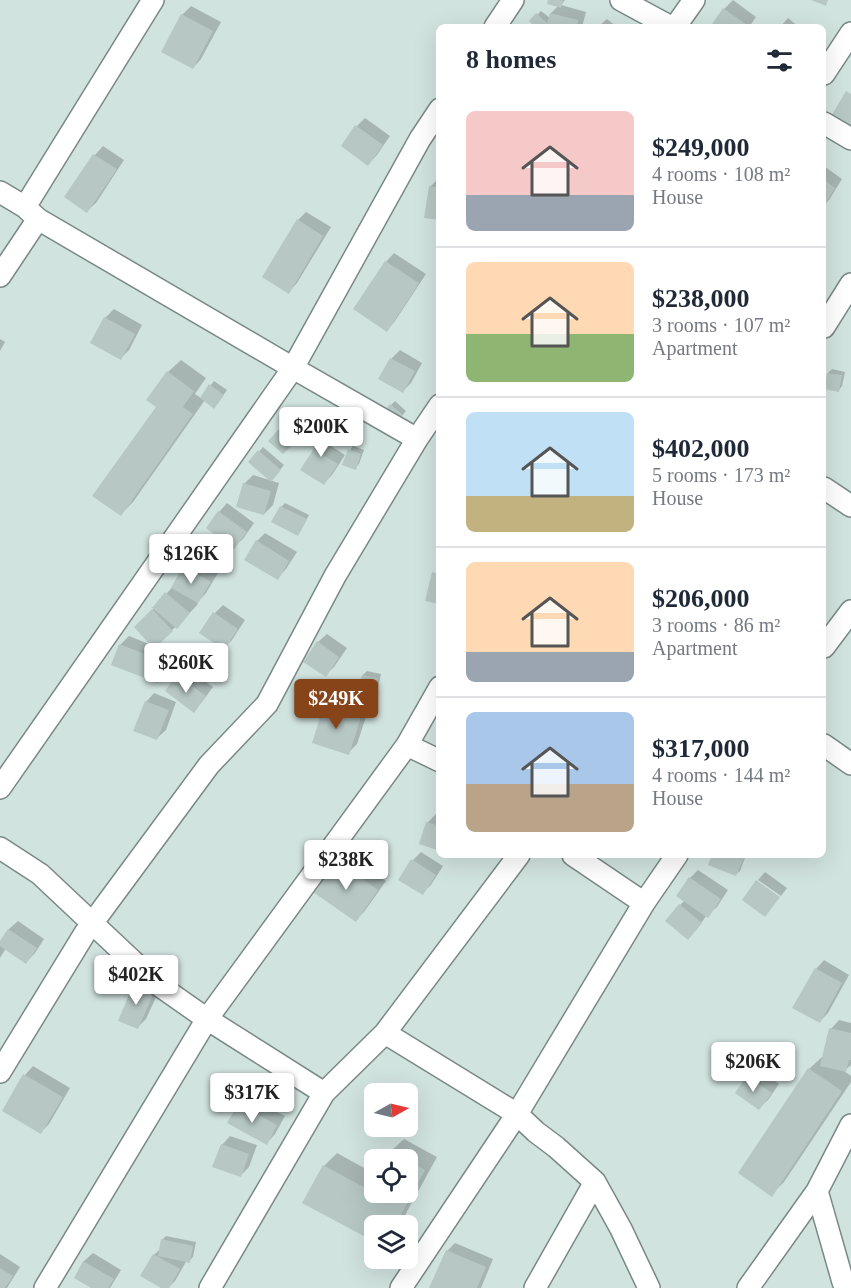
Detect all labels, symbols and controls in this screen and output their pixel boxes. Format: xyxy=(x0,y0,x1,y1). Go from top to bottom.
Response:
icon: filters xyxy=(763,44,796,77)
text: 8 homes xyxy=(466,45,556,74)
text: $249,000 xyxy=(652,133,750,162)
icon: home xyxy=(514,135,586,207)
text: 4 rooms · 108 m² xyxy=(652,163,790,185)
text: House xyxy=(652,186,703,208)
text: $238,000 xyxy=(652,284,750,313)
icon: home xyxy=(514,286,586,358)
text: 3 rooms · 107 m² xyxy=(652,314,790,336)
text: Apartment xyxy=(652,337,738,359)
pin: $200K xyxy=(279,407,363,458)
text: $200K xyxy=(293,415,349,437)
text: $402,000 xyxy=(652,434,750,463)
icon: home xyxy=(514,436,586,508)
text: 5 rooms · 173 m² xyxy=(652,464,790,486)
text: House xyxy=(652,487,703,509)
pin: $126K xyxy=(149,534,233,585)
text: $126K xyxy=(163,542,219,564)
text: $206,000 xyxy=(652,584,750,613)
icon: home xyxy=(514,586,586,658)
text: 3 rooms · 86 m² xyxy=(652,614,780,636)
text: Apartment xyxy=(652,637,738,659)
pin: $260K xyxy=(144,643,228,694)
text: $260K xyxy=(158,651,214,673)
pin: $249K xyxy=(294,679,378,730)
text: $249K xyxy=(308,687,364,709)
text: $317,000 xyxy=(652,734,750,763)
icon: home xyxy=(514,736,586,808)
text: 4 rooms · 144 m² xyxy=(652,764,790,786)
text: House xyxy=(652,787,703,809)
pin: $238K xyxy=(304,840,388,891)
text: $238K xyxy=(318,848,374,870)
pin: $402K xyxy=(94,955,178,1006)
text: $402K xyxy=(108,963,164,985)
pin: $206K xyxy=(711,1042,795,1093)
text: $206K xyxy=(725,1050,781,1072)
pin: $317K xyxy=(210,1073,294,1124)
text: $317K xyxy=(224,1081,280,1103)
north arrow xyxy=(364,1083,418,1137)
map controls xyxy=(364,1083,418,1269)
button: locate xyxy=(364,1149,418,1203)
button: layers xyxy=(364,1215,418,1269)

